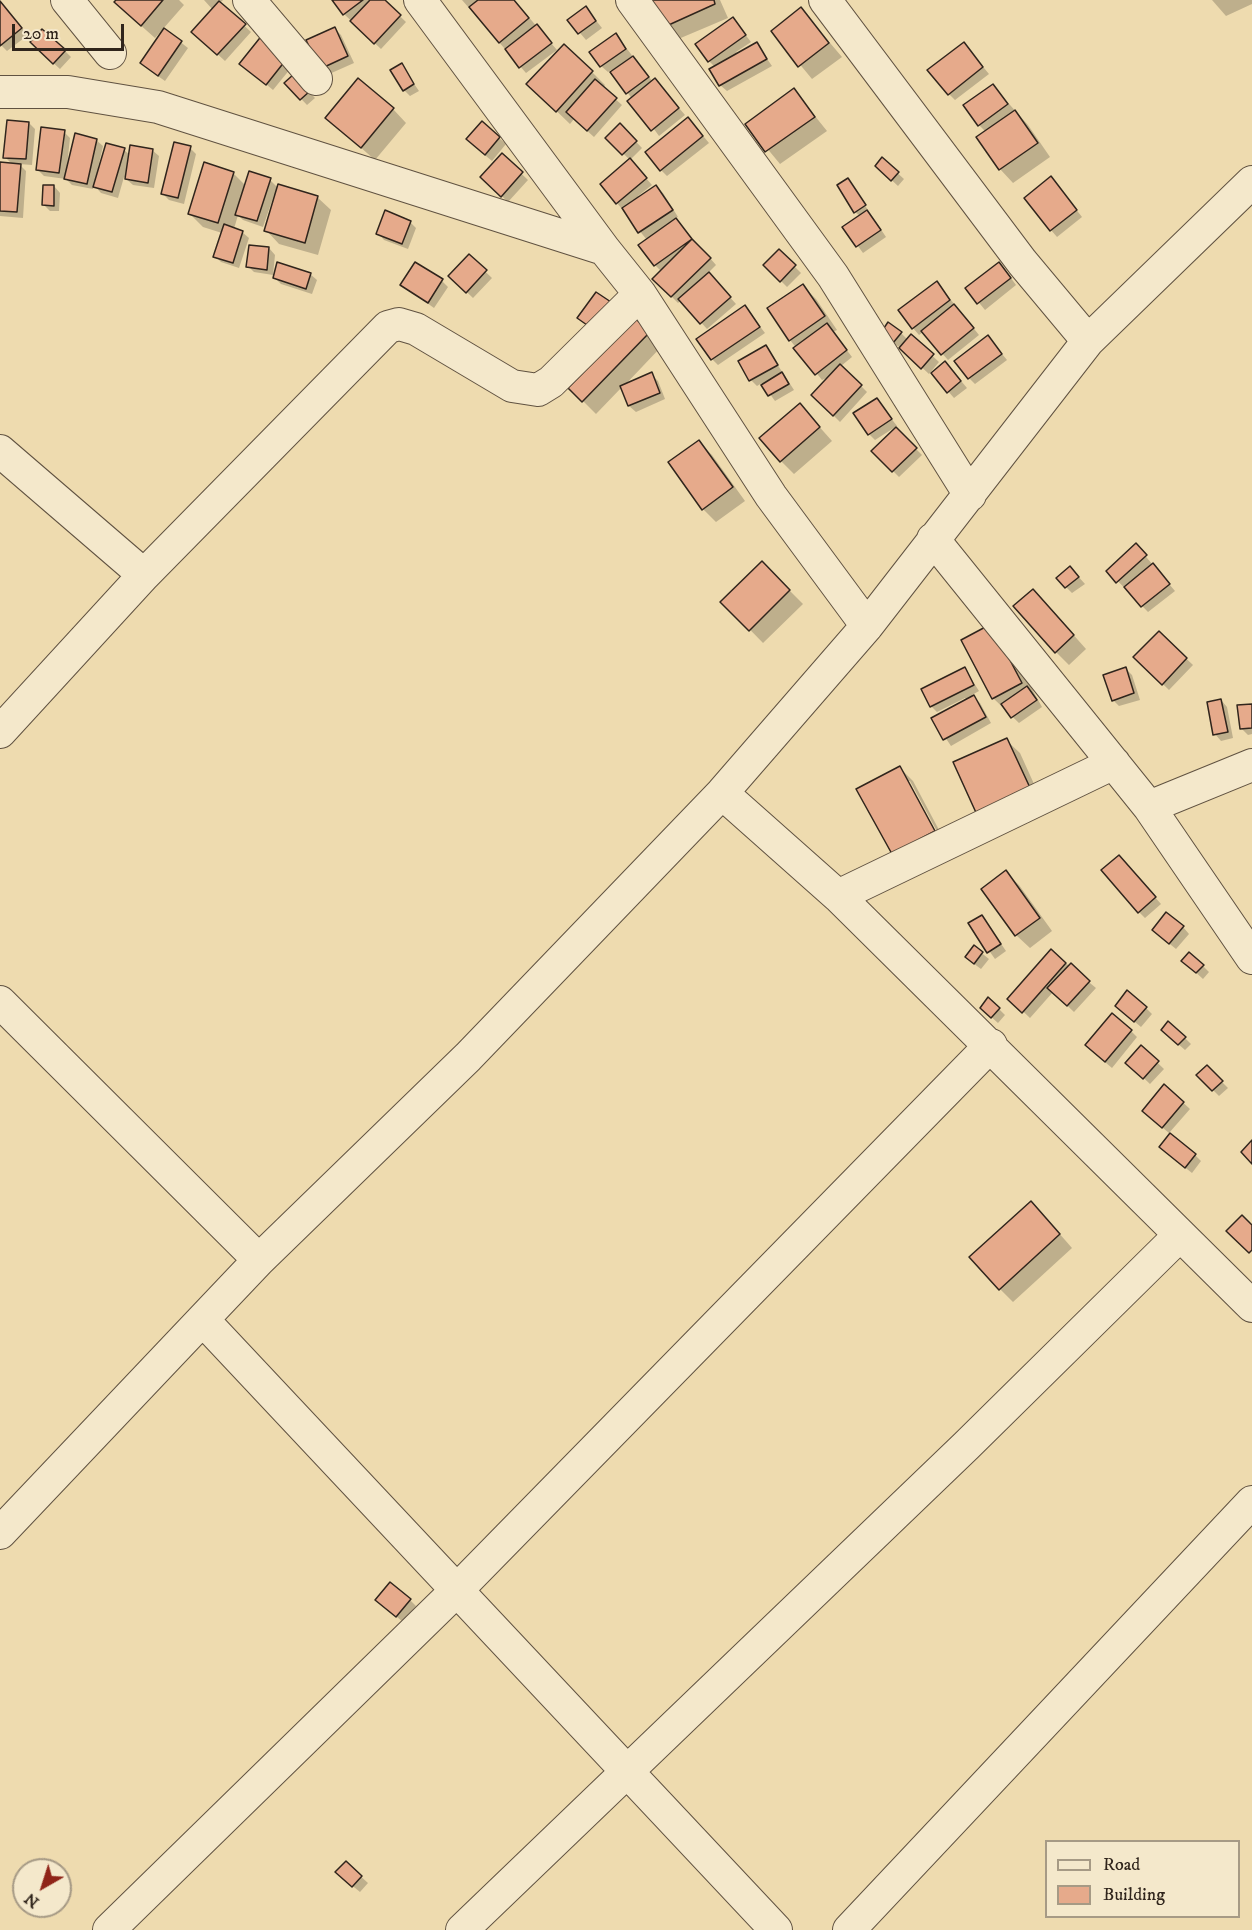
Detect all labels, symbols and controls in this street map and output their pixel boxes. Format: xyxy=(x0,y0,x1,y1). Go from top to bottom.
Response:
scale bar xyxy=(15,12,128,50)
text: 20 m xyxy=(23,23,59,45)
legend xyxy=(1045,1840,1240,1918)
text: Road xyxy=(1103,1854,1140,1876)
north arrow xyxy=(12,1858,72,1918)
text: Building xyxy=(1103,1884,1165,1906)
text: N xyxy=(21,1889,43,1912)

